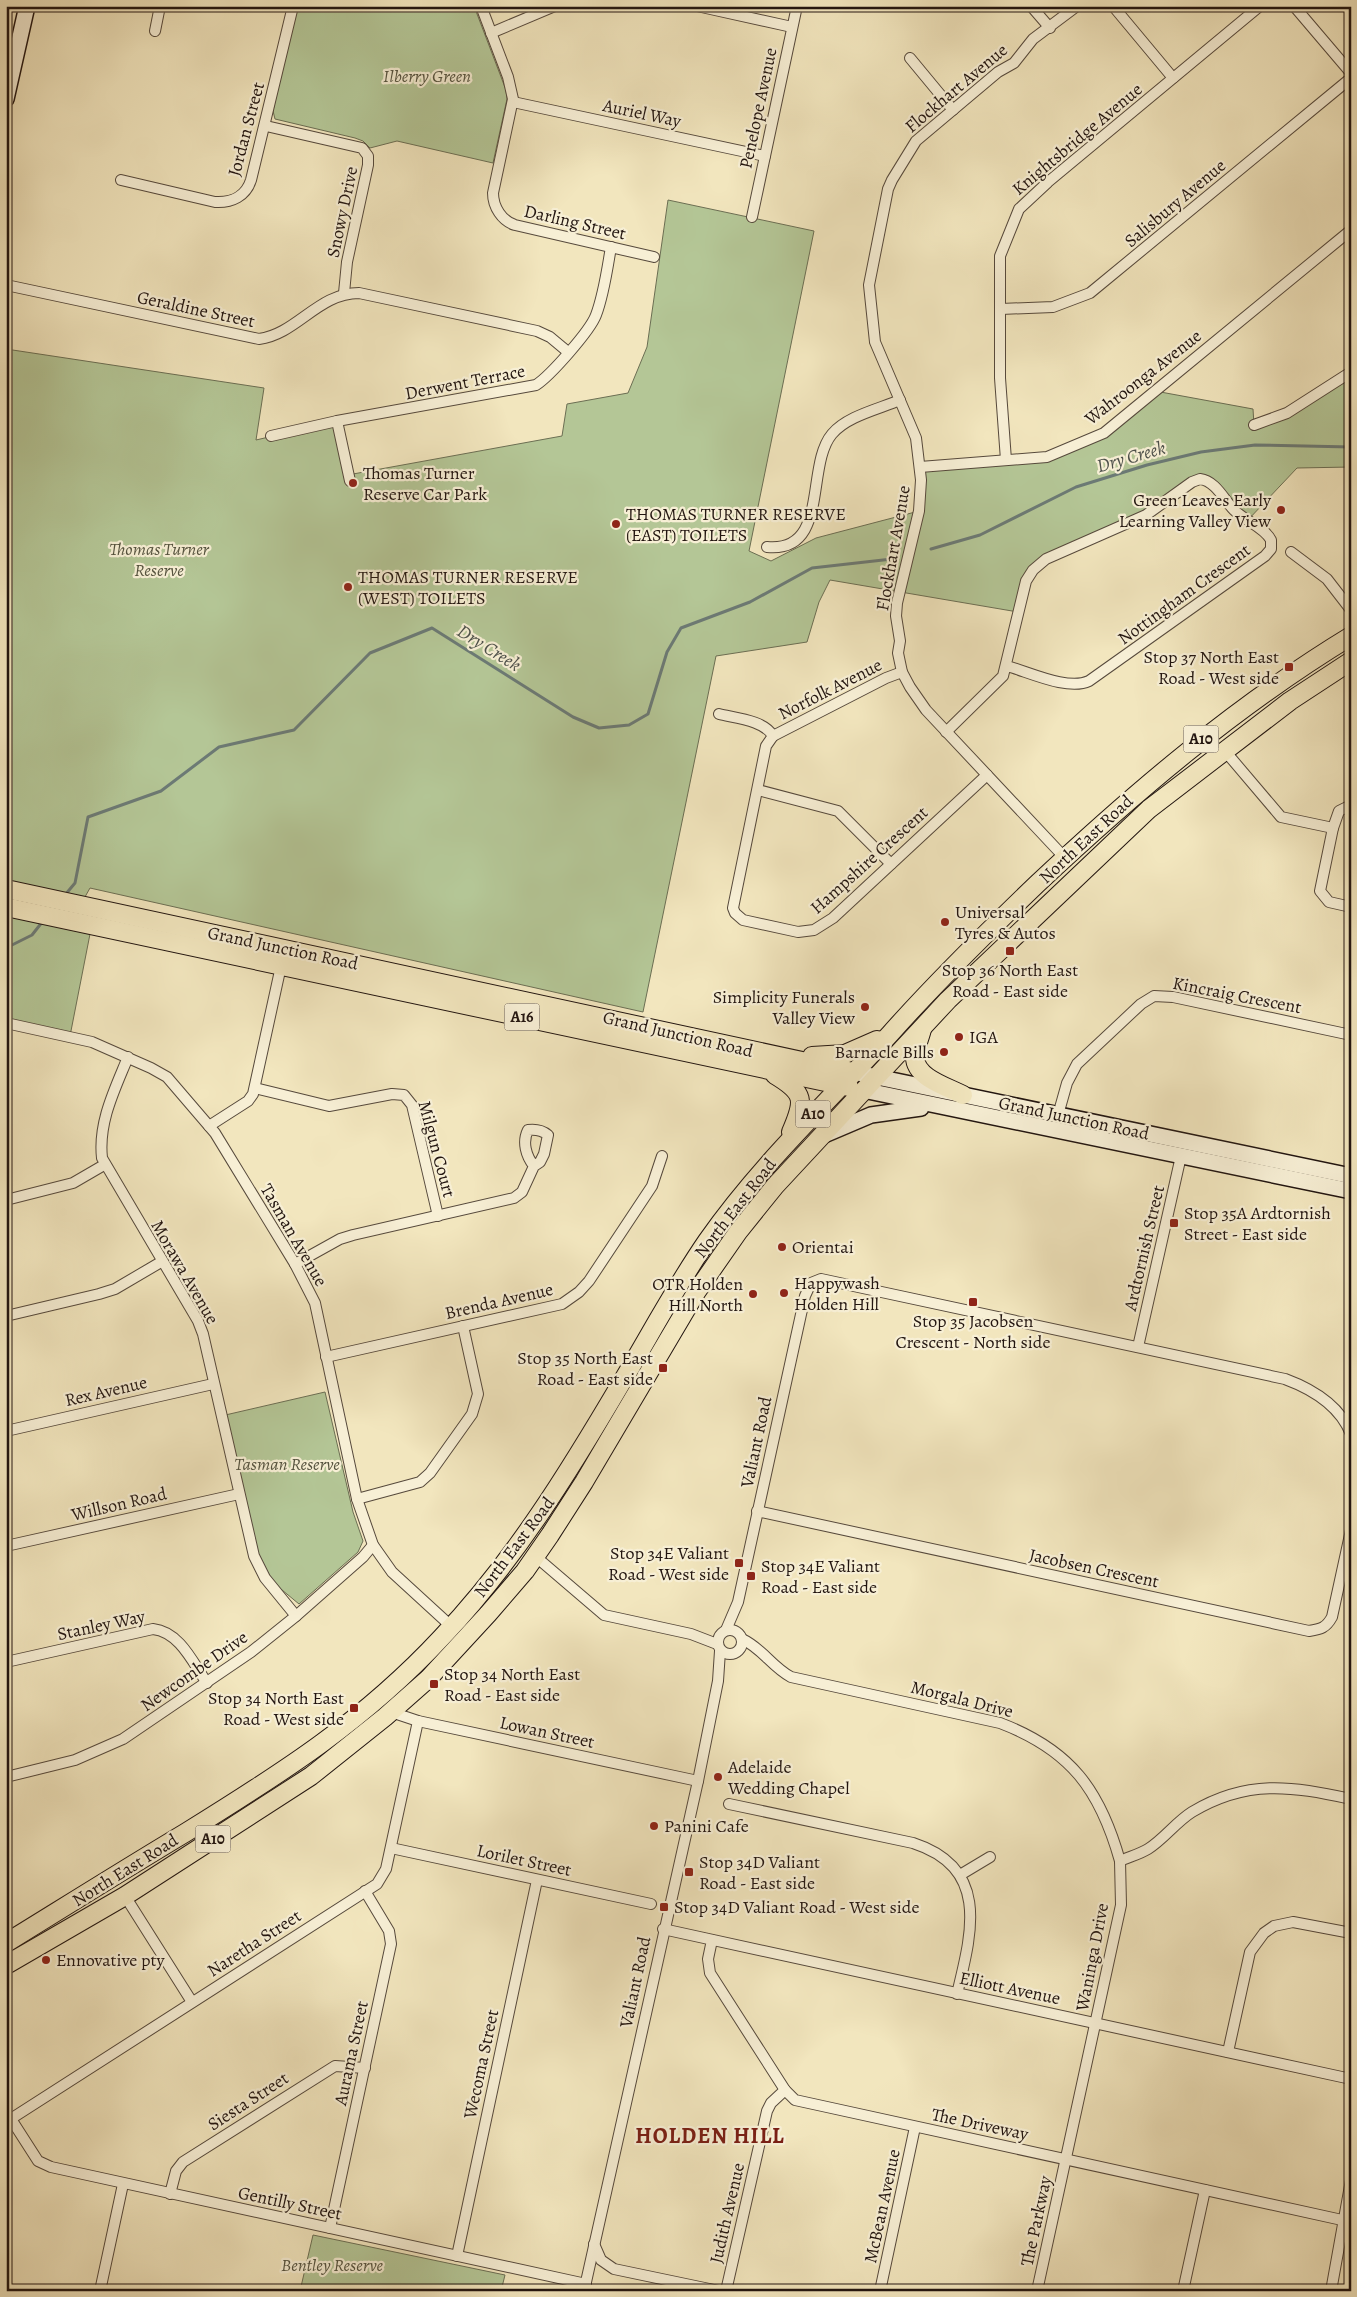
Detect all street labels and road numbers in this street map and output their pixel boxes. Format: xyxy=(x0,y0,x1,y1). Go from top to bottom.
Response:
street label: Flockhart Avenue xyxy=(900,38,1012,138)
street label: Penelope Avenue xyxy=(733,45,783,171)
street label: Knightsbridge Avenue xyxy=(1007,77,1147,201)
street label: Jordan Street xyxy=(222,79,270,179)
street label: Auriel Way xyxy=(600,93,684,133)
street label: Salisbury Avenue xyxy=(1119,153,1231,253)
street label: Snowy Drive xyxy=(321,164,363,260)
street label: Darling Street xyxy=(522,199,628,245)
street label: Geraldine Street xyxy=(135,285,257,333)
street label: Wahroonga Avenue xyxy=(1079,324,1206,431)
street label: Derwent Terrace xyxy=(403,359,527,405)
street label: Flockhart Avenue xyxy=(870,483,916,613)
street label: Nottingham Crescent xyxy=(1113,538,1255,650)
street label: Norfolk Avenue xyxy=(774,653,886,725)
road number: A10 xyxy=(1184,726,1218,752)
street label: North East Road xyxy=(1034,789,1138,889)
street label: Hampshire Crescent xyxy=(805,801,933,919)
street label: Grand Junction Road xyxy=(206,920,361,976)
street label: Kincraig Crescent xyxy=(1171,971,1304,1019)
road number: A16 xyxy=(504,1004,540,1030)
street label: Grand Junction Road xyxy=(601,1005,756,1063)
street label: Grand Junction Road xyxy=(997,1090,1152,1146)
street label: Milgun Court xyxy=(413,1098,461,1200)
road number: A10 xyxy=(796,1100,830,1128)
street label: North East Road xyxy=(688,1153,782,1263)
street label: Tasman Avenue xyxy=(255,1179,333,1291)
street label: Ardtornish Street xyxy=(1118,1183,1170,1314)
street label: Morawa Avenue xyxy=(145,1216,225,1328)
street label: Brenda Avenue xyxy=(442,1277,556,1325)
street label: Rex Avenue xyxy=(62,1370,150,1412)
street label: Valiant Road xyxy=(734,1394,777,1491)
street label: Willson Road xyxy=(68,1481,169,1527)
street label: North East Road xyxy=(468,1491,560,1602)
street label: Jacobsen Crescent xyxy=(1027,1543,1161,1593)
street label: Stanley Way xyxy=(55,1604,148,1646)
street label: Newcombe Drive xyxy=(136,1625,252,1717)
street label: Morgala Drive xyxy=(908,1675,1016,1723)
street label: Lowan Street xyxy=(497,1710,597,1754)
road number: A10 xyxy=(196,1826,230,1852)
street label: North East Road xyxy=(68,1828,183,1912)
street label: Lorilet Street xyxy=(474,1838,574,1882)
street label: Waninga Drive xyxy=(1070,1901,1114,2014)
street label: Naretha Street xyxy=(202,1904,306,1982)
street label: Valiant Road xyxy=(613,1934,656,2031)
street label: Elliott Avenue xyxy=(957,1966,1063,2010)
street label: Aurama Street xyxy=(328,1999,374,2108)
street label: Wecoma Street xyxy=(458,2007,504,2122)
street label: Siesta Street xyxy=(203,2066,293,2136)
street label: The Driveway xyxy=(929,2102,1032,2146)
street label: McBean Avenue xyxy=(858,2147,906,2265)
street label: Judith Avenue xyxy=(704,2160,750,2266)
street label: The Parkway xyxy=(1015,2173,1057,2268)
street label: Gentilly Street xyxy=(236,2180,344,2226)

